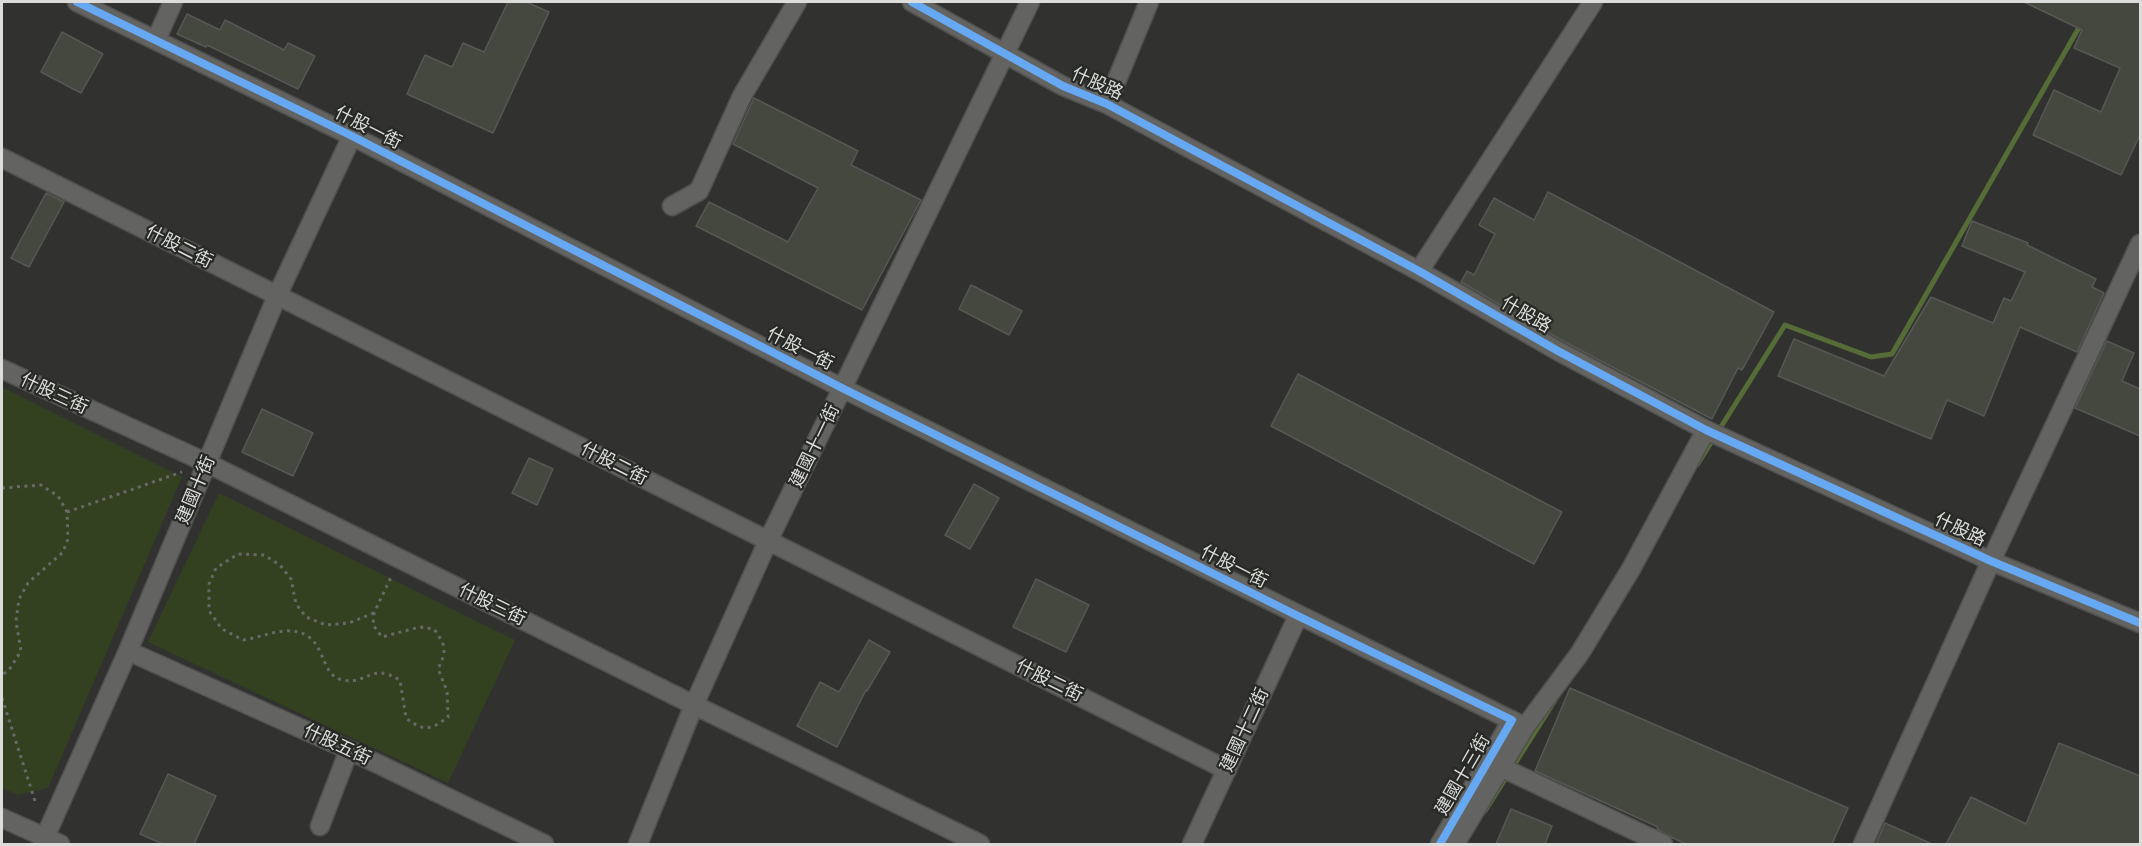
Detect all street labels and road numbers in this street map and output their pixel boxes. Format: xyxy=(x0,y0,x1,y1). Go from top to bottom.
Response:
street label: 什股路 xyxy=(1068,63,1126,105)
street label: 什股一街 xyxy=(331,102,405,154)
street label: 什股二街 xyxy=(142,221,216,273)
street label: 什股路 xyxy=(1497,292,1555,338)
street label: 什股一街 xyxy=(763,323,837,375)
street label: 什股三街 xyxy=(17,369,91,419)
street label: 建國十一街 xyxy=(786,401,844,491)
street label: 什股二街 xyxy=(577,438,651,490)
street label: 建國十街 xyxy=(172,453,220,527)
street label: 什股路 xyxy=(1931,509,1989,551)
street label: 什股一街 xyxy=(1197,541,1271,593)
street label: 什股三街 xyxy=(455,580,529,630)
street label: 什股二街 xyxy=(1012,656,1086,706)
street label: 建國十二街 xyxy=(1216,685,1274,775)
street label: 什股五街 xyxy=(300,720,374,770)
street label: 建國十三街 xyxy=(1431,731,1495,819)

